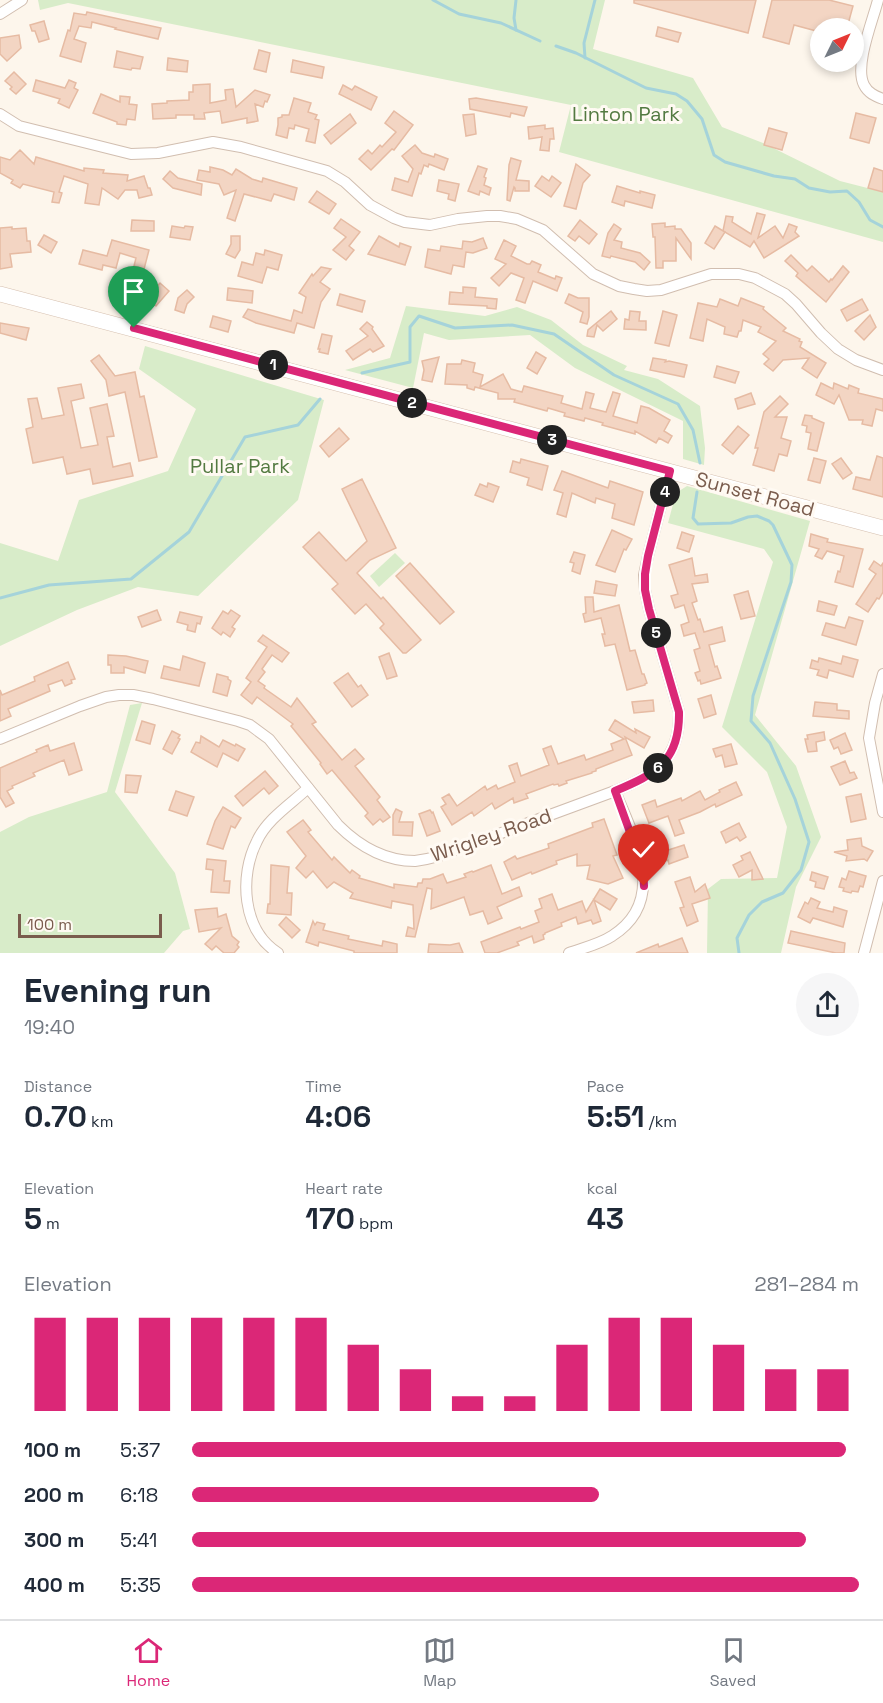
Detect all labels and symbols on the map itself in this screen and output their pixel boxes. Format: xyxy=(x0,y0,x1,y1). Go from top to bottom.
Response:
north arrow xyxy=(810,18,864,72)
park label: Linton Park xyxy=(572,101,680,127)
pin xyxy=(108,266,159,328)
pin: 1 xyxy=(258,350,288,380)
pin: 2 xyxy=(397,388,427,418)
pin: 3 xyxy=(537,425,567,455)
park label: Pullar Park xyxy=(190,453,290,479)
street label: Sunset Road xyxy=(693,466,817,522)
pin: 4 xyxy=(650,477,680,507)
pin: 5 xyxy=(641,618,671,648)
pin: 6 xyxy=(643,753,673,783)
street label: Wrigley Road xyxy=(427,802,555,868)
pin xyxy=(618,824,669,886)
scale bar xyxy=(18,911,162,938)

